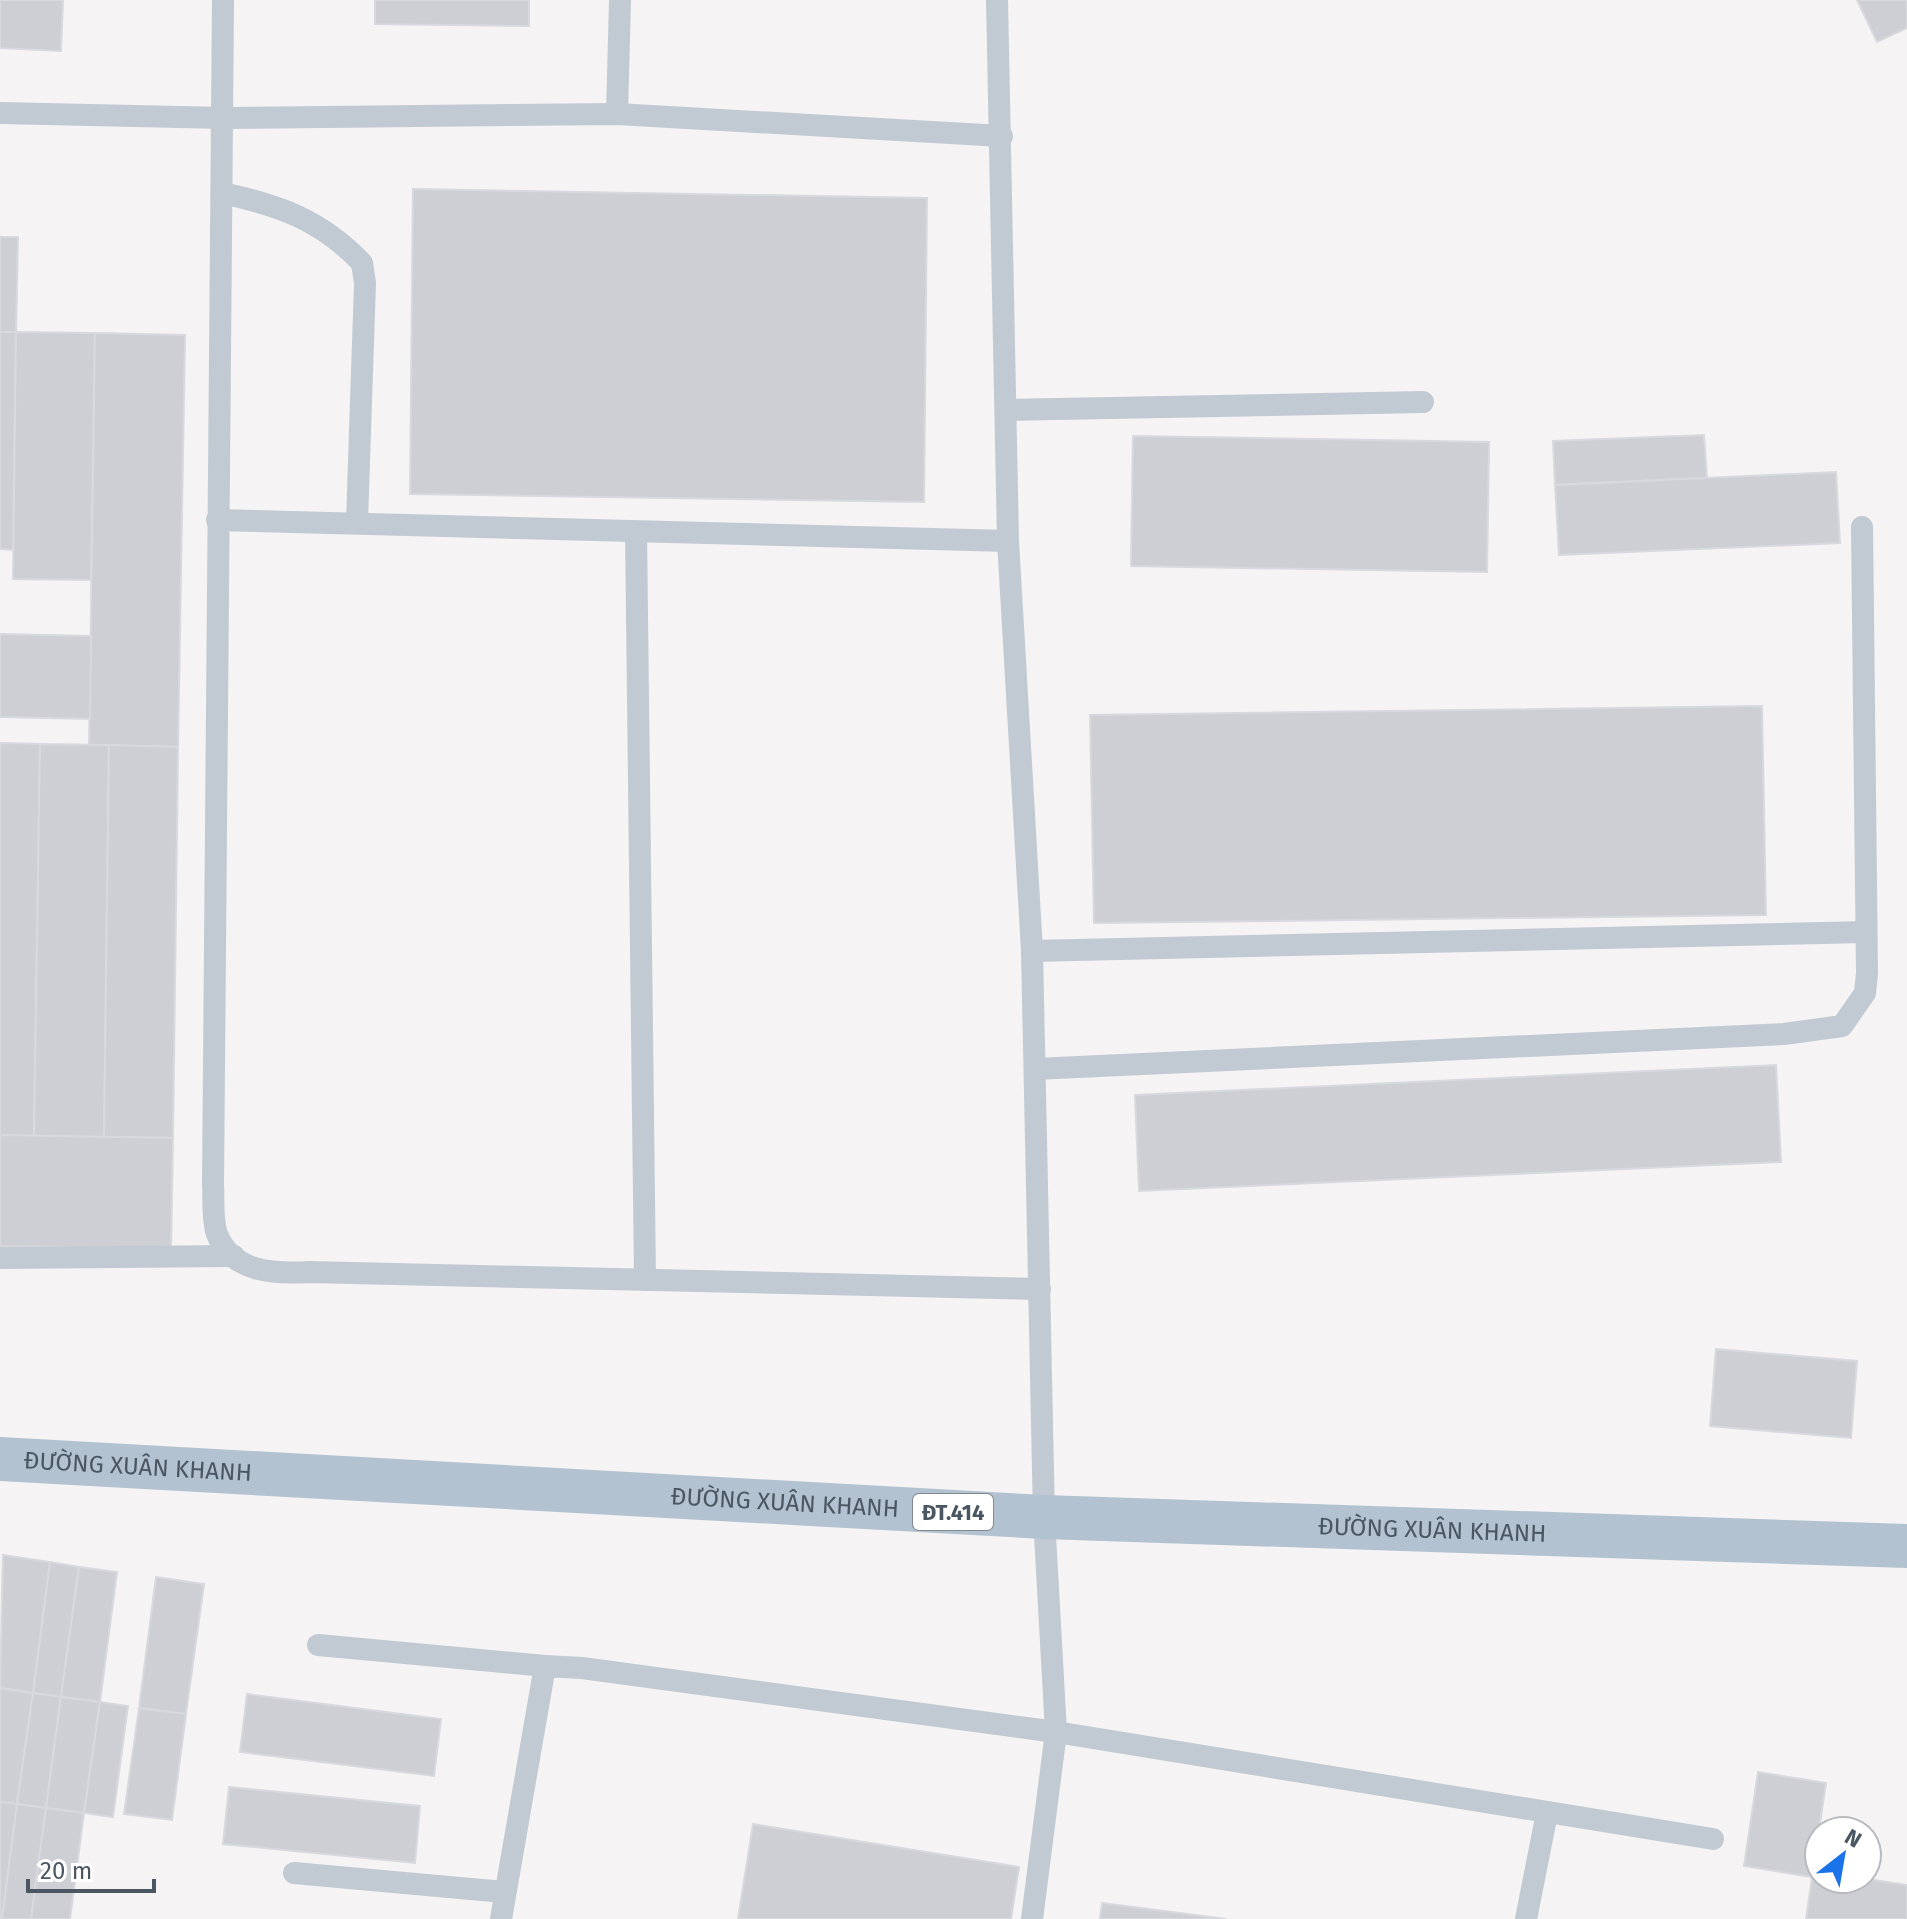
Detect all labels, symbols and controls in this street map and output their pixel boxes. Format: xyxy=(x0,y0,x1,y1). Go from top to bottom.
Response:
street label: ĐƯỜNG XUÂN KHANH xyxy=(23,1446,253,1487)
street label: ĐƯỜNG XUÂN KHANH xyxy=(670,1482,900,1523)
road number: ĐT.414 xyxy=(913,1494,993,1530)
street label: ĐƯỜNG XUÂN KHANH xyxy=(1317,1512,1547,1548)
north arrow xyxy=(1803,1815,1883,1895)
text: N xyxy=(1840,1823,1866,1854)
scale bar xyxy=(28,1843,154,1893)
text: 20 m xyxy=(40,1857,92,1885)

